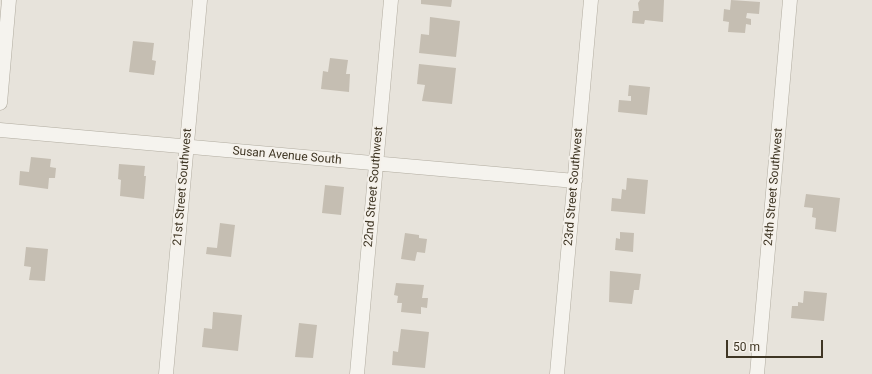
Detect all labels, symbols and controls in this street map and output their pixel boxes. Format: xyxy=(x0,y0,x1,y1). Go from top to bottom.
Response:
street label: 22nd Street Southwest xyxy=(362,126,386,248)
street label: 23rd Street Southwest xyxy=(562,127,586,247)
street label: 24th Street Southwest xyxy=(762,127,786,247)
street label: 21st Street Southwest xyxy=(171,128,195,246)
street label: Susan Avenue South xyxy=(232,144,342,168)
scale bar xyxy=(728,332,825,358)
text: 50 m xyxy=(733,340,760,354)

